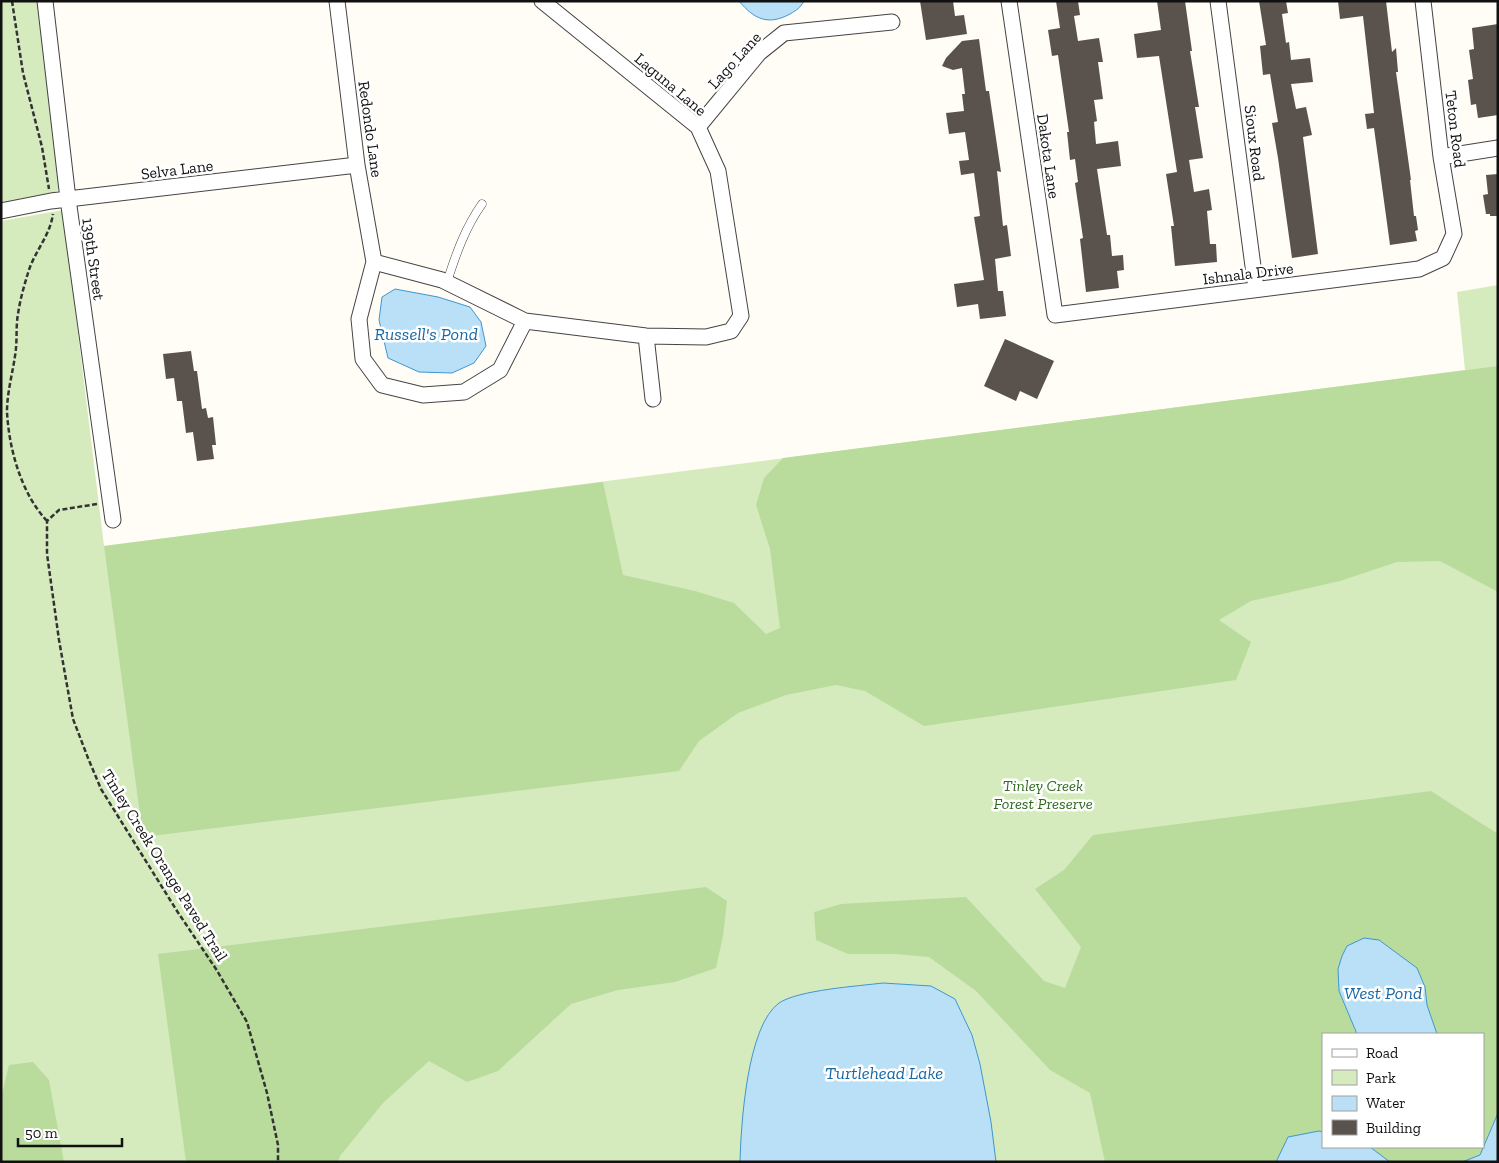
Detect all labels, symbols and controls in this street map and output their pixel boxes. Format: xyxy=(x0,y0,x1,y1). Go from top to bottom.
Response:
street label: Lago Lane xyxy=(704,28,765,93)
street label: Laguna Lane xyxy=(631,49,710,120)
street label: Redondo Lane xyxy=(354,80,387,178)
street label: Teton Road xyxy=(1441,89,1470,169)
street label: Sioux Road xyxy=(1240,104,1269,182)
street label: Dakota Lane xyxy=(1033,112,1064,200)
street label: Selva Lane xyxy=(140,156,214,183)
street label: 139th Street xyxy=(78,217,109,302)
street label: Ishnala Drive xyxy=(1202,259,1294,288)
water label: Russell's Pond xyxy=(374,323,478,345)
street label: Tinley Creek Orange Paved Trail xyxy=(98,766,232,965)
park label: Tinley Creek Forest Preserve xyxy=(993,776,1093,813)
water label: West Pond xyxy=(1344,982,1422,1004)
legend xyxy=(1322,1033,1484,1148)
text: Road xyxy=(1366,1044,1399,1062)
water label: Turtlehead Lake xyxy=(825,1062,943,1084)
text: Park xyxy=(1366,1069,1396,1087)
text: Water xyxy=(1366,1094,1406,1112)
scale bar xyxy=(18,1116,121,1148)
text: Building xyxy=(1366,1119,1421,1137)
text: 50 m xyxy=(25,1124,58,1142)

